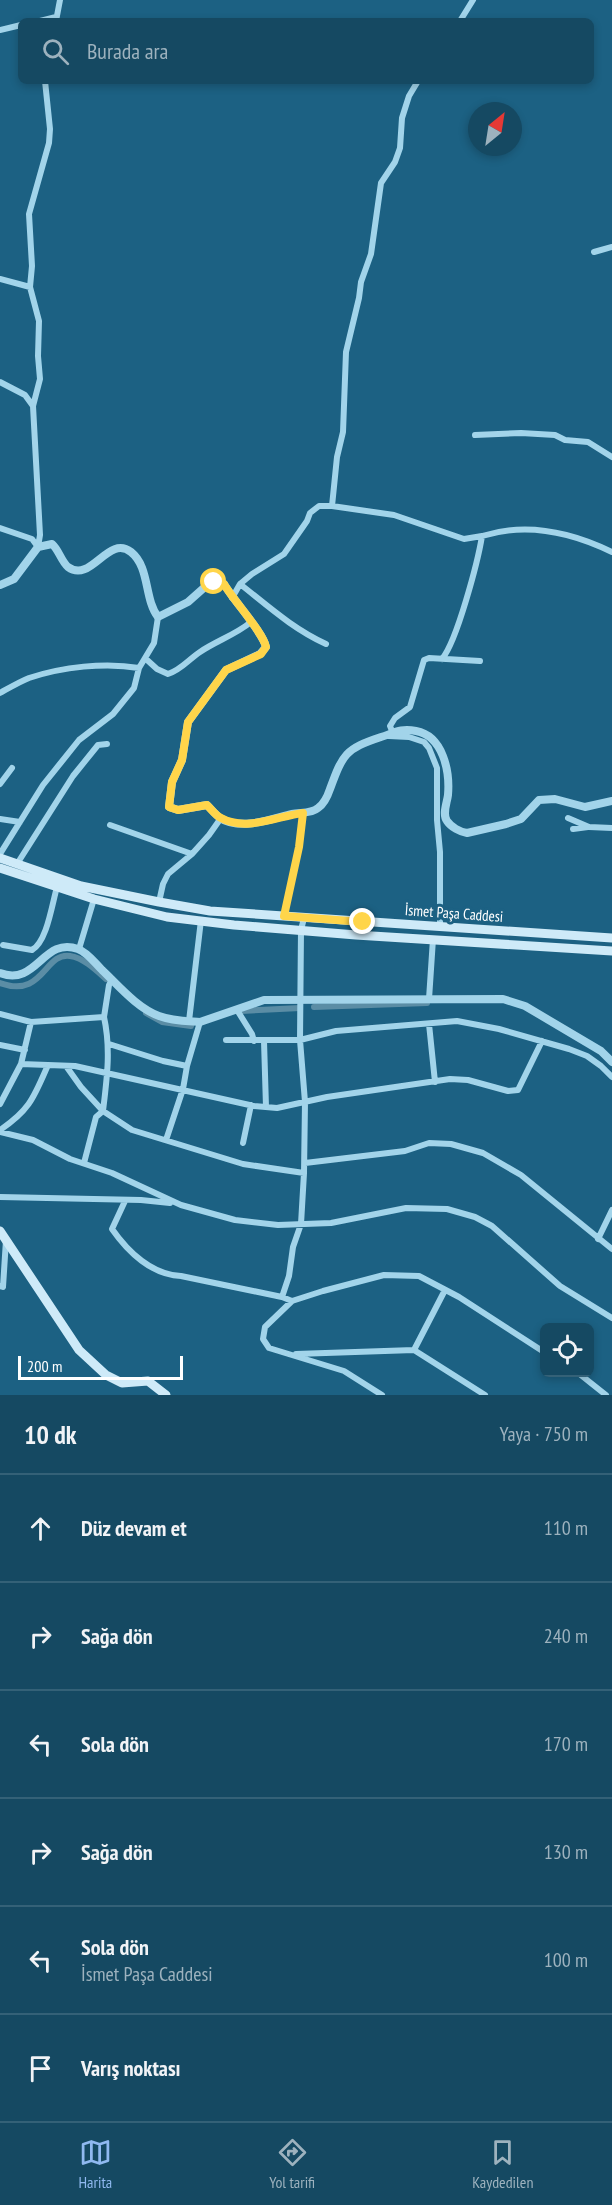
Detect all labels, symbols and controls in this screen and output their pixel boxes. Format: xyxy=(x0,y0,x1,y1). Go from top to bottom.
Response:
search box xyxy=(18,18,594,84)
icon: search xyxy=(39,35,72,68)
text: Burada ara xyxy=(87,37,168,65)
north arrow xyxy=(468,102,522,156)
route start xyxy=(200,568,226,594)
street label: İsmet Paşa Caddesi xyxy=(404,900,504,926)
route end xyxy=(349,908,375,934)
map controls xyxy=(540,1323,594,1377)
button: locate xyxy=(540,1323,594,1377)
scale bar xyxy=(18,1353,183,1380)
text: 200 m xyxy=(27,1356,62,1376)
text: 10 dk xyxy=(24,1418,76,1451)
text: Yaya · 750 m xyxy=(500,1421,588,1447)
icon: ahead xyxy=(24,1512,57,1545)
text: Düz devam et xyxy=(81,1514,187,1542)
text: 110 m xyxy=(544,1515,588,1541)
icon: right xyxy=(24,1620,57,1653)
text: Sağa dön xyxy=(81,1622,153,1650)
text: 240 m xyxy=(544,1623,588,1649)
icon: left xyxy=(24,1728,57,1761)
text: Sola dön xyxy=(81,1730,149,1758)
text: 170 m xyxy=(544,1731,588,1757)
icon: right xyxy=(24,1836,57,1869)
text: Sağa dön xyxy=(81,1838,153,1866)
text: 130 m xyxy=(544,1839,588,1865)
text: Sola dön xyxy=(81,1933,149,1961)
icon: left xyxy=(24,1944,57,1977)
text: 100 m xyxy=(544,1947,588,1973)
text: İsmet Paşa Caddesi xyxy=(81,1961,213,1987)
icon: arrive xyxy=(24,2052,57,2085)
text: Varış noktası xyxy=(81,2054,181,2082)
tab: Harita xyxy=(79,2136,112,2192)
tab: Yol tarifi xyxy=(269,2136,315,2192)
tab: Kaydedilen xyxy=(472,2136,533,2192)

